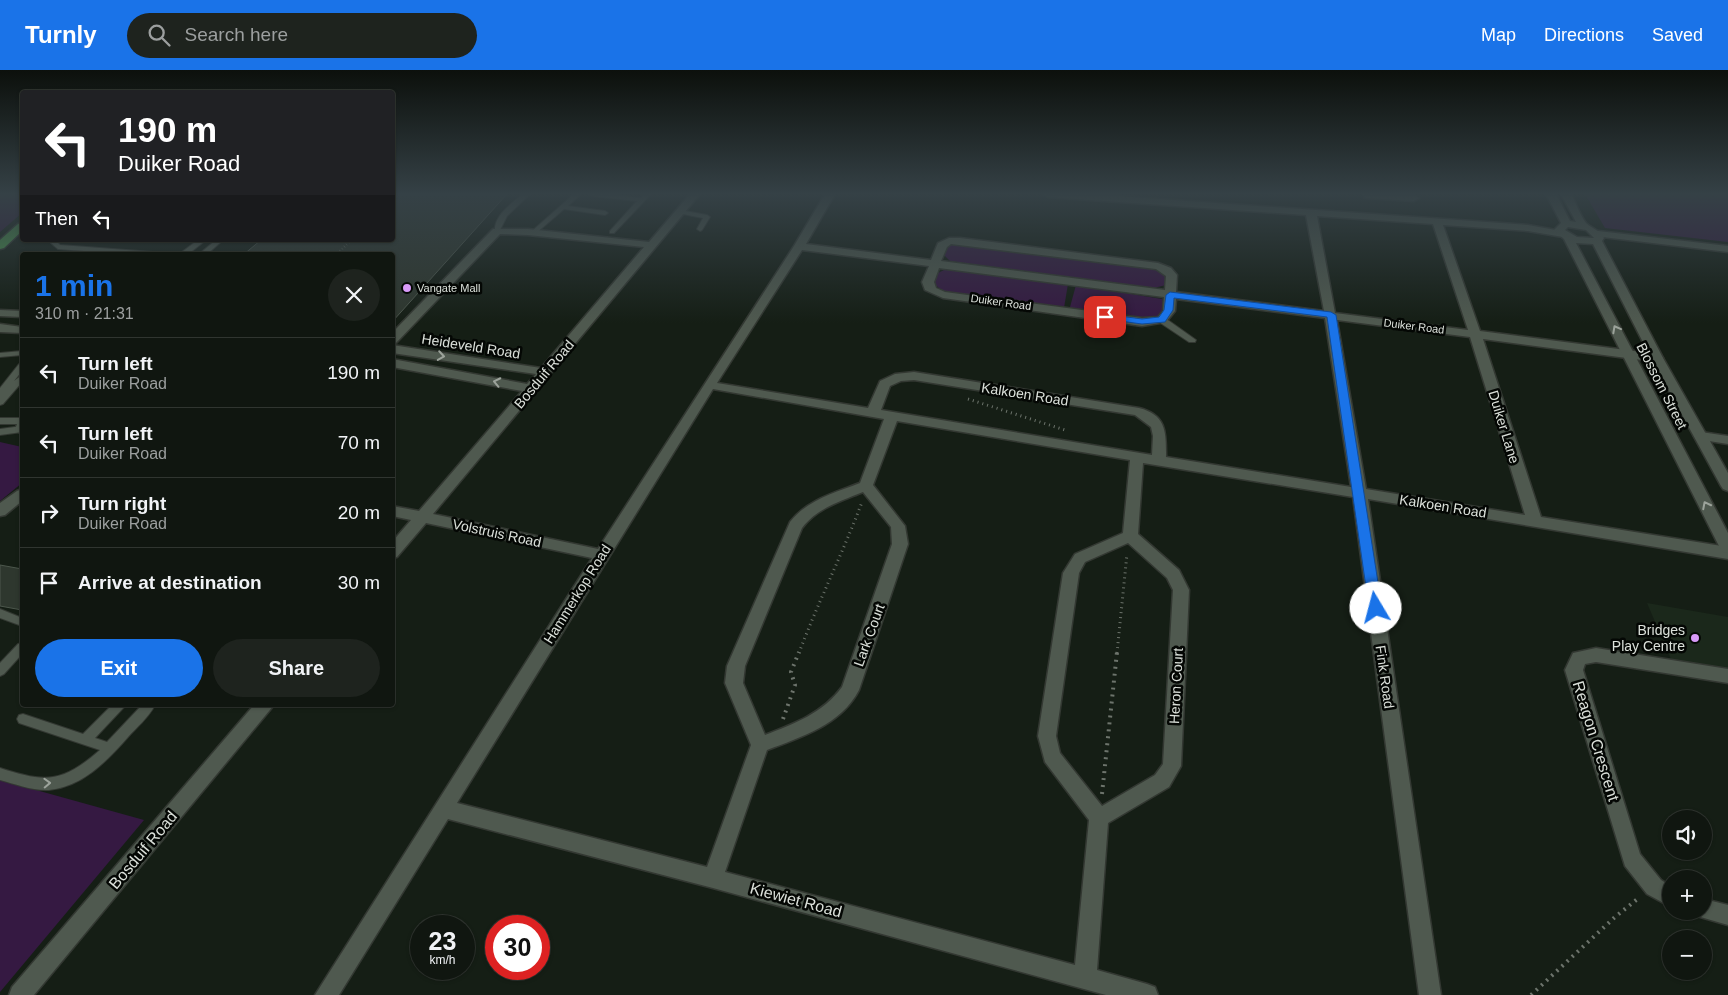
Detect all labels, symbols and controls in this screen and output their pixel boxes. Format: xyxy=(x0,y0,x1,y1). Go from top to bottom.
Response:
search box xyxy=(127,13,477,58)
text: Turnly xyxy=(25,21,97,48)
icon: search xyxy=(145,21,173,49)
text: Search here xyxy=(185,24,288,45)
text: Map xyxy=(1481,25,1516,45)
text: Directions xyxy=(1544,25,1624,45)
text: Saved xyxy=(1652,25,1703,45)
icon: left xyxy=(35,110,100,175)
text: 190 m xyxy=(118,110,217,149)
text: Duiker Road xyxy=(118,151,240,176)
icon: left xyxy=(88,205,116,233)
text: Then xyxy=(35,208,78,229)
text: 1 min xyxy=(35,269,113,302)
button: close xyxy=(328,269,380,321)
marker: Vangate Mall xyxy=(401,282,413,294)
place label: Vangate Mall xyxy=(417,282,480,294)
street label: Duiker Road xyxy=(970,292,1032,312)
pin xyxy=(1084,296,1126,338)
icon: arrive xyxy=(1091,303,1119,331)
text: 310 m · 21:31 xyxy=(35,305,134,322)
street label: Duiker Road xyxy=(1383,316,1445,336)
one-way arrow xyxy=(1612,326,1622,335)
street label: Heideveld Road xyxy=(421,330,521,362)
street label: Bosduif Road xyxy=(511,337,577,411)
street label: Blossom Street xyxy=(1633,340,1691,432)
one-way arrow xyxy=(437,350,445,361)
text: Turn left xyxy=(78,353,153,374)
icon: left xyxy=(35,359,63,387)
text: 190 m xyxy=(327,362,380,383)
text: Duiker Road xyxy=(78,375,167,392)
one-way arrow xyxy=(493,377,502,388)
street label: Kalkoen Road xyxy=(980,379,1070,409)
street label: Duiker Lane xyxy=(1485,389,1523,466)
text: Turn left xyxy=(78,423,153,444)
icon: left xyxy=(35,429,63,457)
text: 70 m xyxy=(338,432,380,453)
text: Duiker Road xyxy=(78,445,167,462)
street label: Kalkoen Road xyxy=(1398,491,1488,521)
text: Turn right xyxy=(78,493,166,514)
icon: right xyxy=(35,499,63,527)
one-way arrow xyxy=(1702,501,1712,510)
text: 20 m xyxy=(338,502,380,523)
text: Duiker Road xyxy=(78,515,167,532)
street label: Volstruis Road xyxy=(451,516,543,550)
street label: Hammerkop Road xyxy=(540,542,614,646)
icon: arrive xyxy=(35,569,63,597)
text: Arrive at destination xyxy=(78,572,262,593)
text: 30 m xyxy=(338,572,380,593)
position arrow xyxy=(1349,581,1401,633)
street label: Lark Court xyxy=(850,601,888,668)
place label: Bridges Play Centre xyxy=(1612,622,1685,654)
marker: Bridges Play Centre xyxy=(1689,632,1701,644)
button: Exit xyxy=(35,639,203,697)
button: Share xyxy=(213,639,380,697)
street label: Fink Road xyxy=(1373,644,1397,710)
street label: Heron Court xyxy=(1166,647,1186,724)
street label: Reagon Crescent xyxy=(1570,679,1622,804)
one-way arrow xyxy=(44,778,52,788)
street label: Bosduif Road xyxy=(106,808,180,892)
map controls xyxy=(1662,810,1712,980)
button: sound xyxy=(1662,810,1712,860)
button: + xyxy=(1662,870,1712,920)
street label: Kiewiet Road xyxy=(748,880,844,920)
speed limit sign: 30 xyxy=(485,915,550,980)
text: 23 xyxy=(429,927,456,955)
button: − xyxy=(1662,930,1712,980)
text: km/h xyxy=(429,953,456,967)

